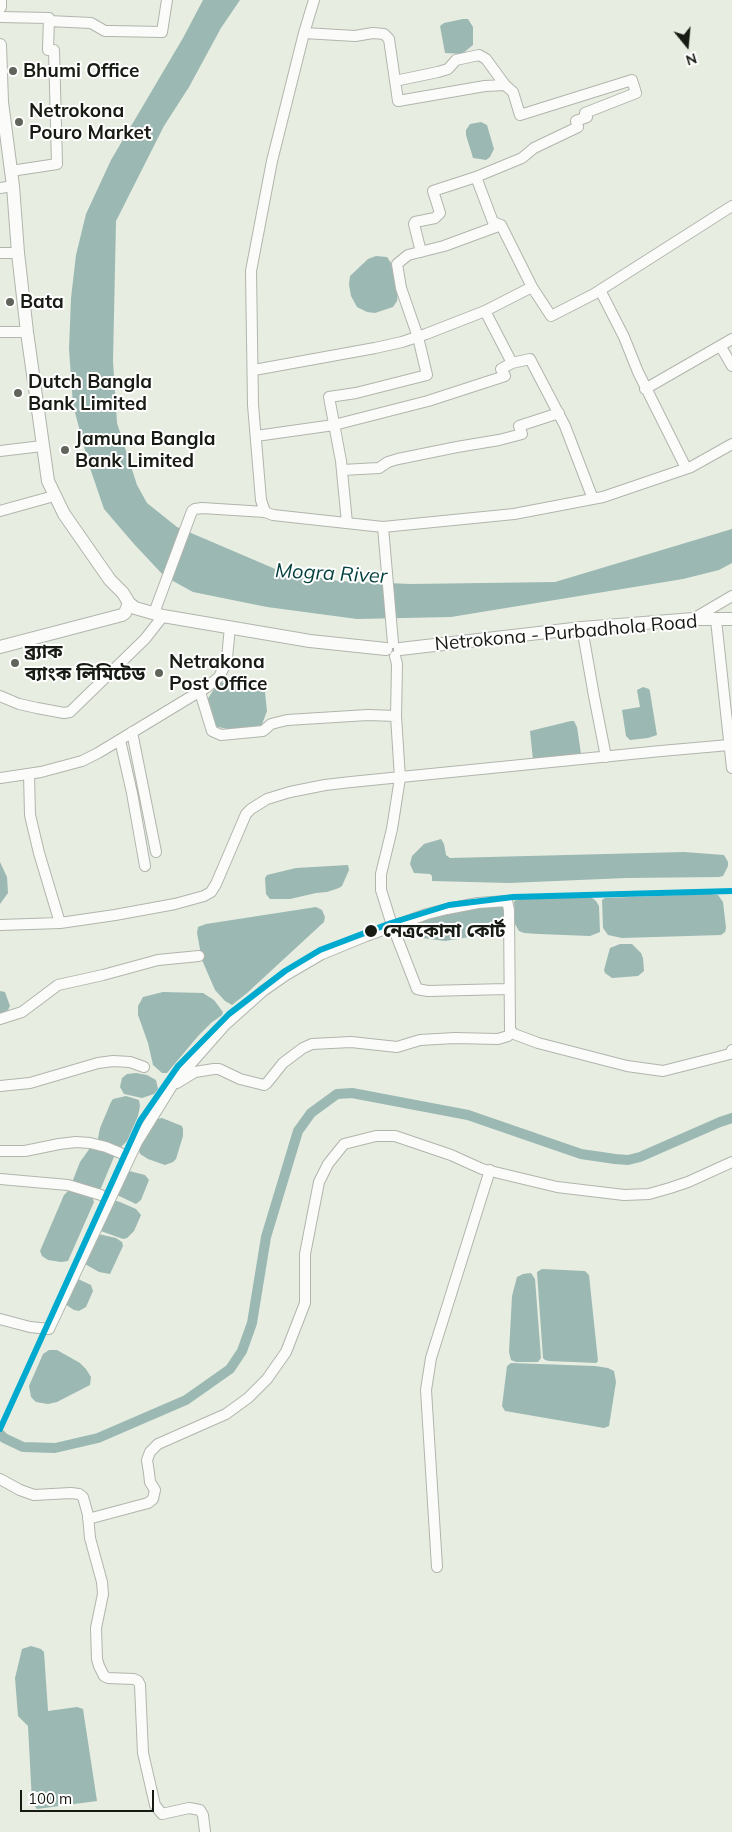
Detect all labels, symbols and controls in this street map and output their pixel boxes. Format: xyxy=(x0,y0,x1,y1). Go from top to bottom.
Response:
north arrow xyxy=(662,20,712,70)
text: N xyxy=(684,49,699,69)
place label: Bhumi Office xyxy=(23,60,139,82)
marker: Bhumi Office xyxy=(7,65,19,77)
place label: Netrokona Pouro Market xyxy=(29,100,151,144)
marker: Netrokona Pouro Market xyxy=(13,116,25,128)
place label: Bata xyxy=(20,291,64,313)
marker: Bata xyxy=(4,296,16,308)
place label: Dutch Bangla Bank Limited xyxy=(28,371,152,415)
marker: Dutch Bangla Bank Limited xyxy=(12,387,24,399)
place label: Jamuna Bangla Bank Limited xyxy=(75,428,215,472)
marker: Jamuna Bangla Bank Limited xyxy=(59,444,71,456)
water label: Mogra River xyxy=(274,559,388,589)
street label: Netrokona - Purbadhola Road xyxy=(434,610,698,656)
place label: ব্র্যাক ব্যাংক লিমিটেড xyxy=(25,641,145,685)
place label: Netrakona Post Office xyxy=(169,651,267,695)
marker: ব্র্যাক ব্যাংক লিমিটেড xyxy=(9,657,21,669)
marker: Netrakona Post Office xyxy=(153,667,165,679)
place label: নেত্রকোনা কোর্ট xyxy=(383,920,505,942)
marker: নেত্রকোনা কোর্ট xyxy=(363,923,379,939)
scale bar xyxy=(22,1780,156,1812)
text: 100 m xyxy=(28,1789,72,1808)

